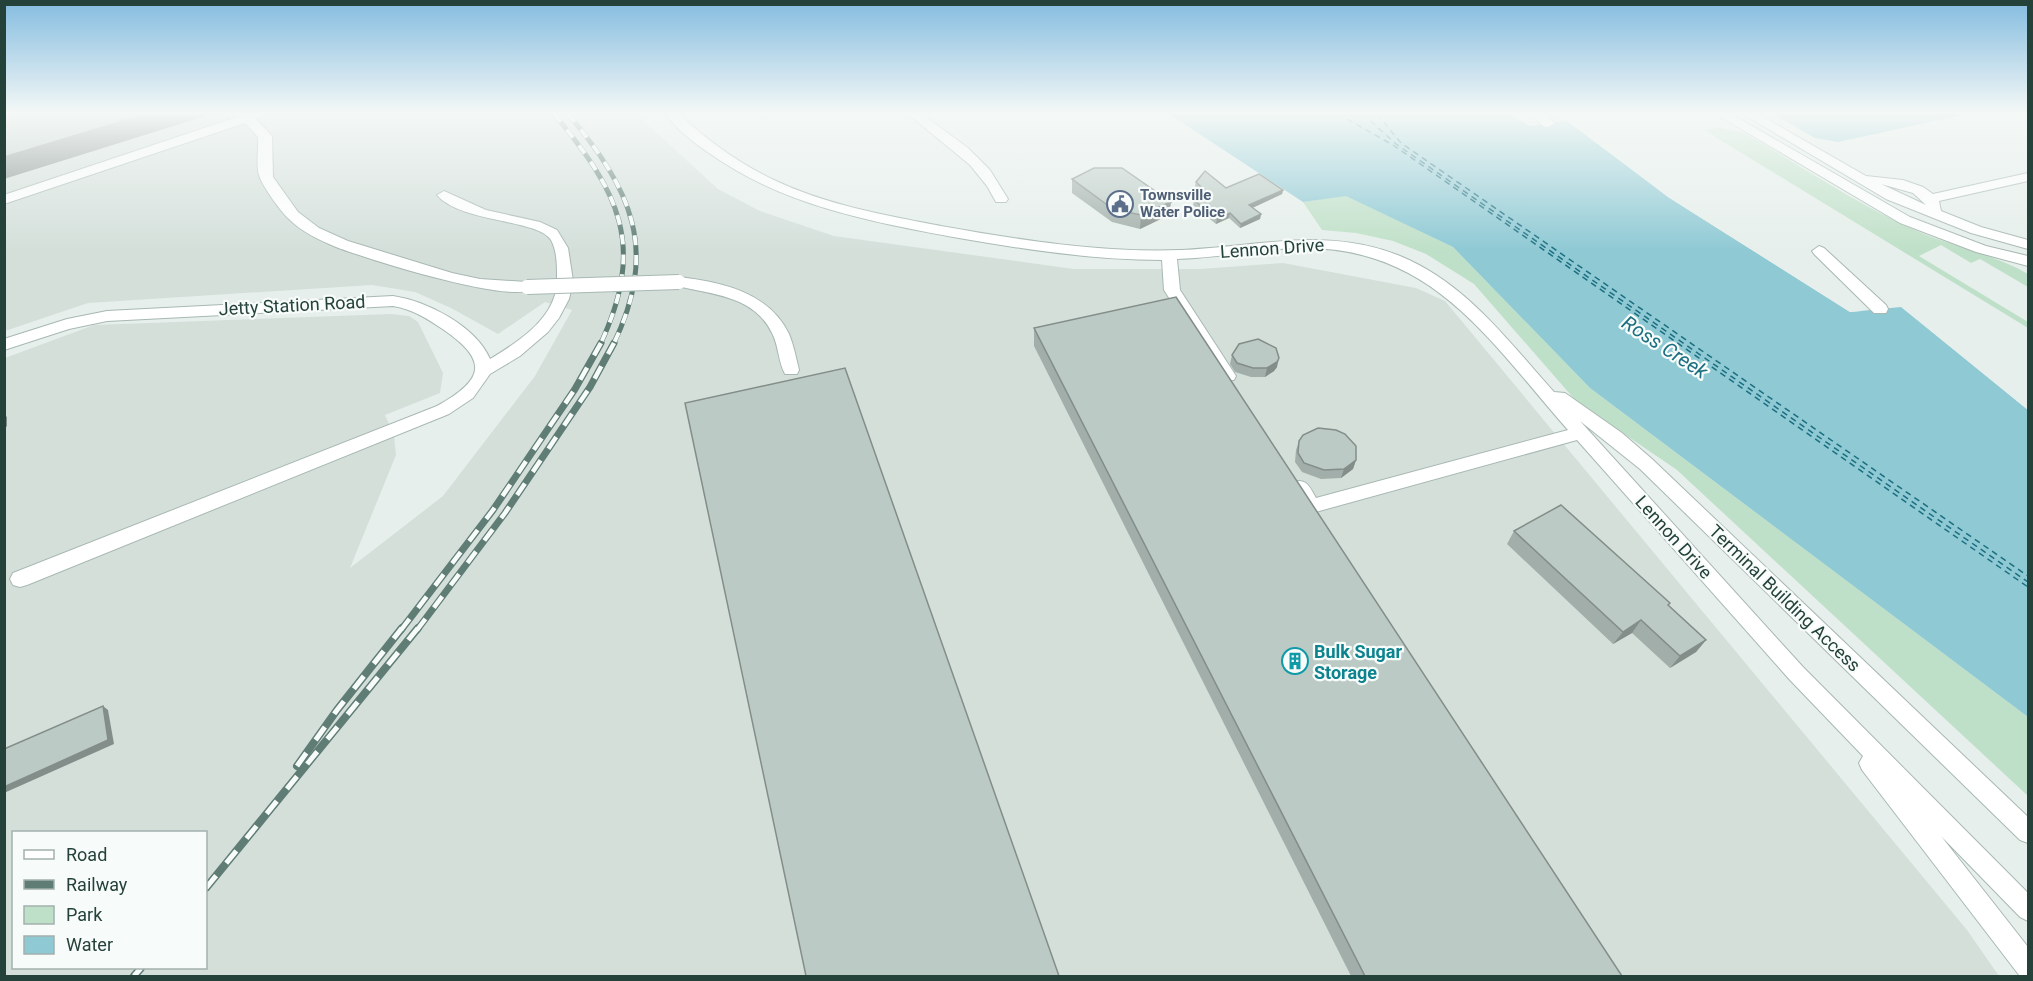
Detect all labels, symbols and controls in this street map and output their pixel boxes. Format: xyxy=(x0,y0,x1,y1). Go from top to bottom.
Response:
place label: Townsville Water Police xyxy=(1140,186,1225,221)
public building icon: Townsville Water Police xyxy=(1105,189,1135,219)
street label: Lennon Drive xyxy=(1219,234,1325,262)
street label: Jetty Station Road xyxy=(218,291,366,319)
water label: Ross Creek xyxy=(1618,310,1713,384)
street label: Lennon Drive xyxy=(1631,491,1717,583)
street label: Terminal Building Access xyxy=(1705,520,1865,676)
place label: Bulk Sugar Storage xyxy=(1314,641,1403,683)
building icon: Bulk Sugar Storage xyxy=(1280,646,1310,676)
legend xyxy=(12,831,207,969)
text: Road xyxy=(66,844,107,865)
text: Railway xyxy=(66,874,128,895)
text: Park xyxy=(66,904,103,925)
text: Water xyxy=(66,934,113,955)

